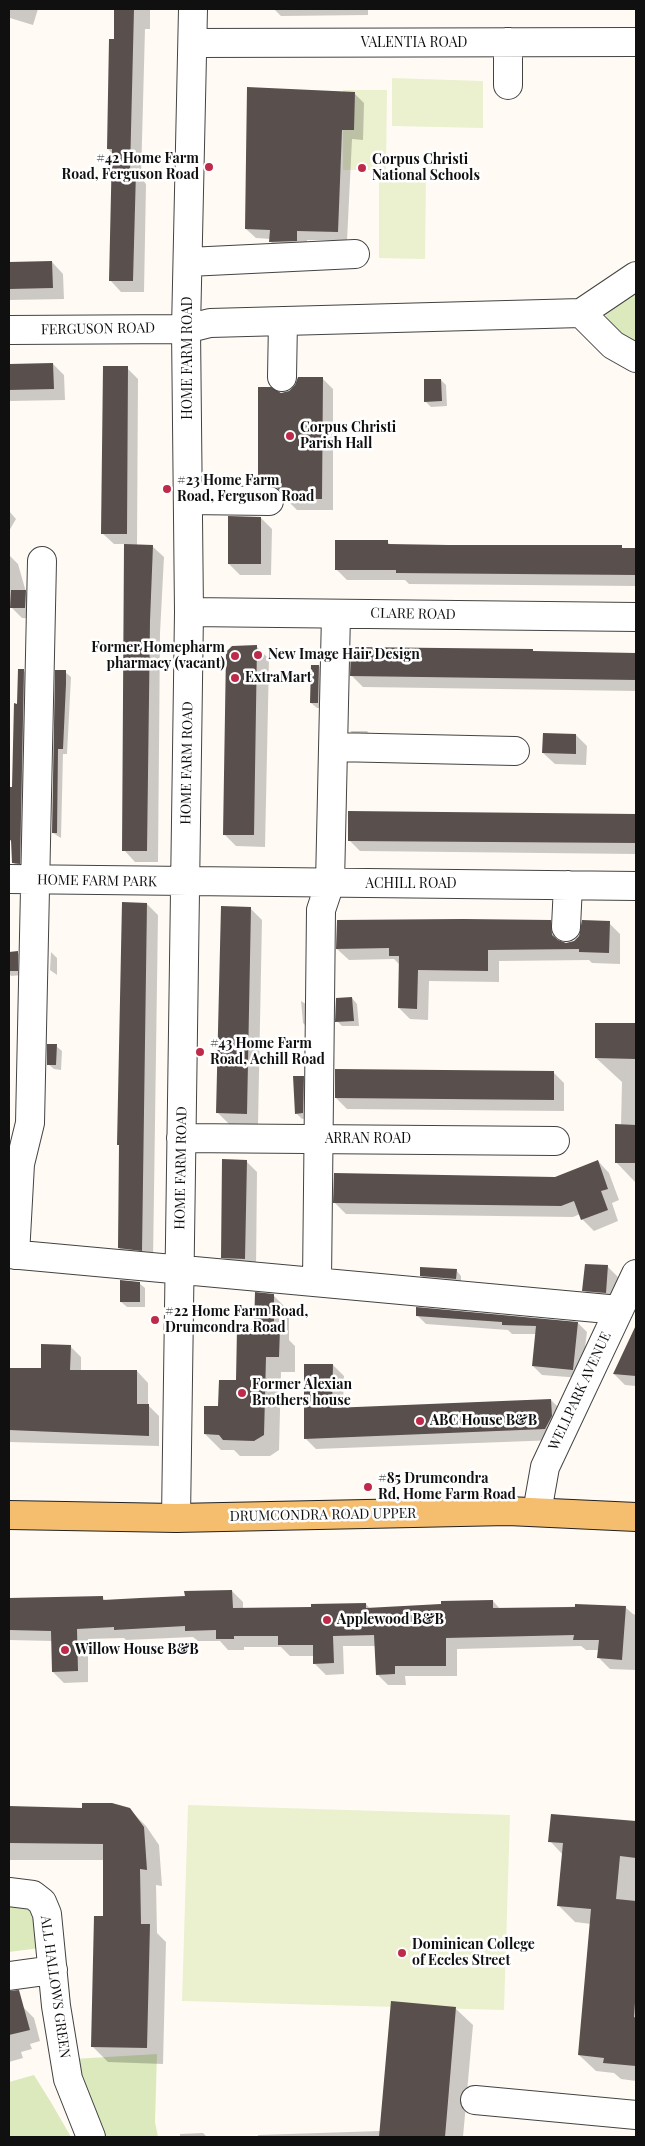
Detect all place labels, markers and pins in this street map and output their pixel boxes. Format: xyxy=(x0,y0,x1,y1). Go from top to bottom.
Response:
place label: #42 Home Farm Road, Ferguson Road xyxy=(62,151,199,184)
place label: Corpus Christi National Schools xyxy=(372,152,480,184)
marker: #42 Home Farm Road, Ferguson Road xyxy=(203,161,215,173)
marker: Corpus Christi National Schools xyxy=(356,162,368,174)
place label: Corpus Christi Parish Hall xyxy=(300,420,396,452)
marker: Corpus Christi Parish Hall xyxy=(284,430,296,442)
place label: #23 Home Farm Road, Ferguson Road xyxy=(177,473,314,506)
marker: #23 Home Farm Road, Ferguson Road xyxy=(161,483,173,495)
place label: Former Homepharm pharmacy (vacant) xyxy=(91,640,225,672)
place label: New Image Hair Design xyxy=(268,647,420,663)
marker: New Image Hair Design xyxy=(252,649,264,661)
marker: Former Homepharm pharmacy (vacant) xyxy=(229,650,241,662)
place label: ExtraMart xyxy=(245,670,312,686)
marker: ExtraMart xyxy=(229,672,241,684)
place label: #43 Home Farm Road, Achill Road xyxy=(210,1036,325,1068)
marker: #43 Home Farm Road, Achill Road xyxy=(194,1046,206,1058)
place label: #22 Home Farm Road, Drumcondra Road xyxy=(165,1304,308,1336)
marker: #22 Home Farm Road, Drumcondra Road xyxy=(149,1314,161,1326)
place label: Former Alexian Brothers house xyxy=(252,1377,352,1410)
marker: Former Alexian Brothers house xyxy=(236,1387,248,1399)
place label: ABC House B&B xyxy=(430,1413,537,1429)
marker: ABC House B&B xyxy=(414,1415,426,1427)
place label: #85 Drumcondra Rd, Home Farm Road xyxy=(378,1471,516,1504)
marker: #85 Drumcondra Rd, Home Farm Road xyxy=(362,1481,374,1493)
place label: Applewood B&B xyxy=(337,1612,444,1628)
marker: Applewood B&B xyxy=(321,1614,333,1626)
place label: Willow House B&B xyxy=(75,1642,199,1658)
marker: Willow House B&B xyxy=(59,1644,71,1656)
place label: Dominican College of Eccles Street xyxy=(412,1937,535,1970)
marker: Dominican College of Eccles Street xyxy=(396,1947,408,1959)

